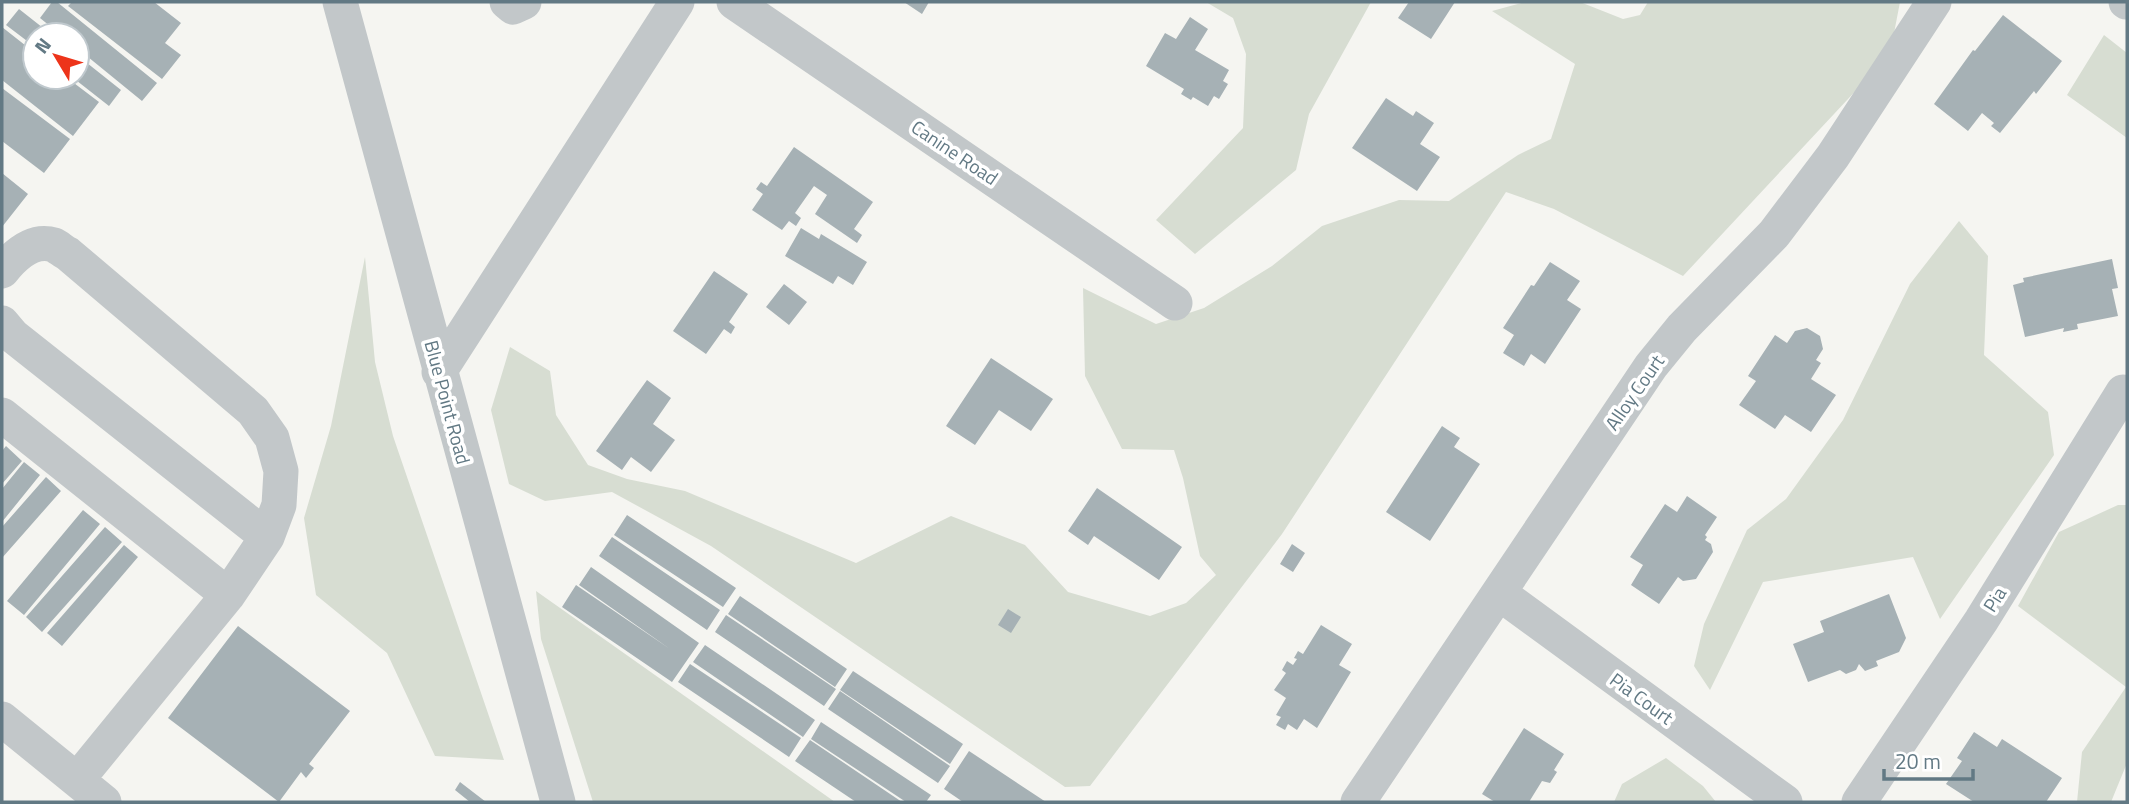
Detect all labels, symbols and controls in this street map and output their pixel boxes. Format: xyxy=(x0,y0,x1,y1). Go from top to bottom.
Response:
north arrow xyxy=(21,21,91,91)
text: N xyxy=(27,31,58,59)
street label: Canine Road xyxy=(906,112,1004,192)
street label: Blue Point Road xyxy=(417,337,479,467)
street label: Alloy Court xyxy=(1597,348,1671,436)
street label: Pia xyxy=(1975,580,2013,617)
street label: Pia Court xyxy=(1604,665,1680,731)
scale bar xyxy=(1884,738,1973,782)
text: 20 m xyxy=(1895,745,1941,777)

